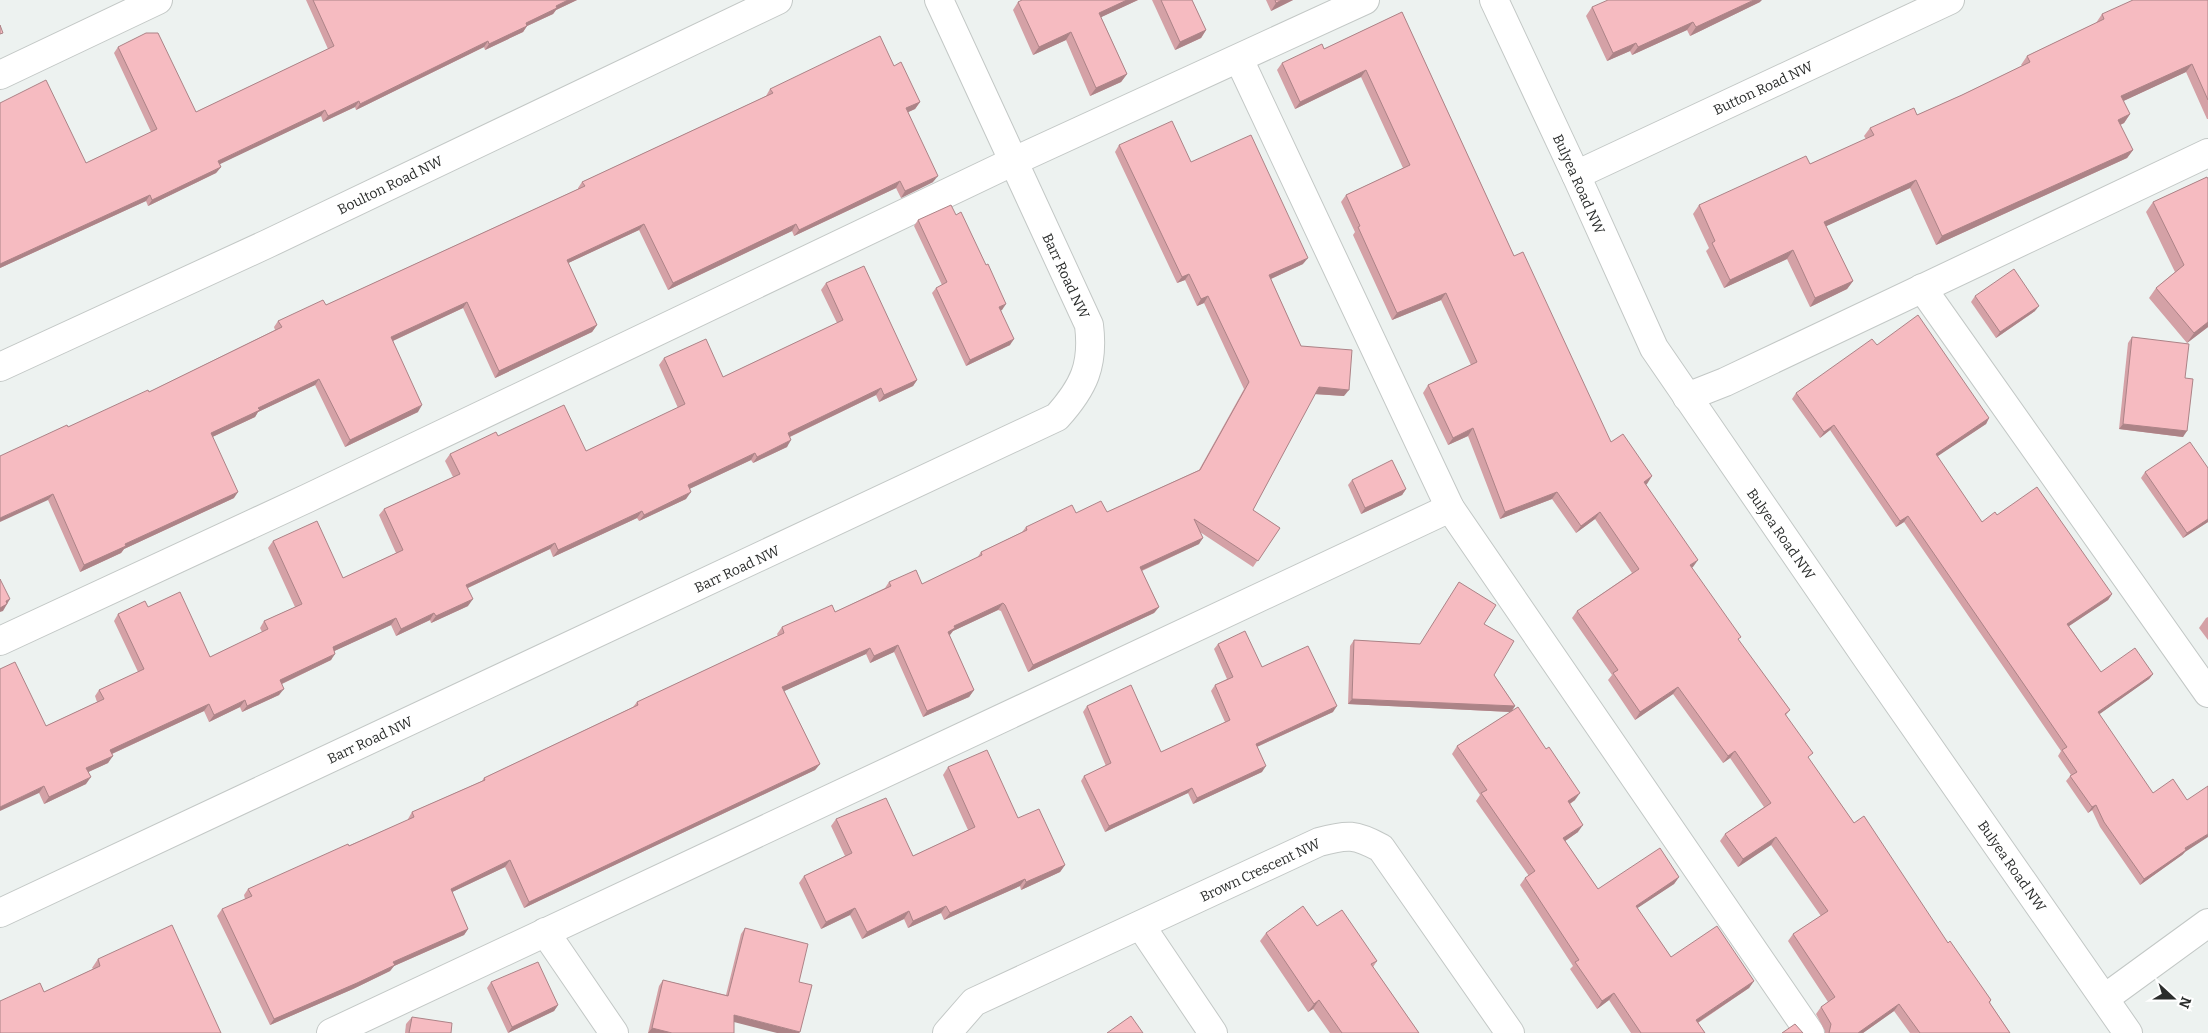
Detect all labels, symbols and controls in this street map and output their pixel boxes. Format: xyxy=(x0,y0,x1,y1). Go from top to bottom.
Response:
street label: Button Road NW xyxy=(1711,58,1816,119)
street label: Bulyea Road NW xyxy=(1549,132,1608,237)
street label: Boulton Road NW xyxy=(335,152,446,218)
street label: Barr Road NW xyxy=(1038,231,1093,322)
street label: Bulyea Road NW xyxy=(1743,485,1819,584)
street label: Barr Road NW xyxy=(692,542,783,597)
street label: Barr Road NW xyxy=(325,713,416,768)
street label: Bulyea Road NW xyxy=(1974,817,2050,916)
street label: Brown Crescent NW xyxy=(1198,835,1323,906)
north arrow xyxy=(2148,973,2198,1023)
text: N xyxy=(2175,994,2195,1011)

